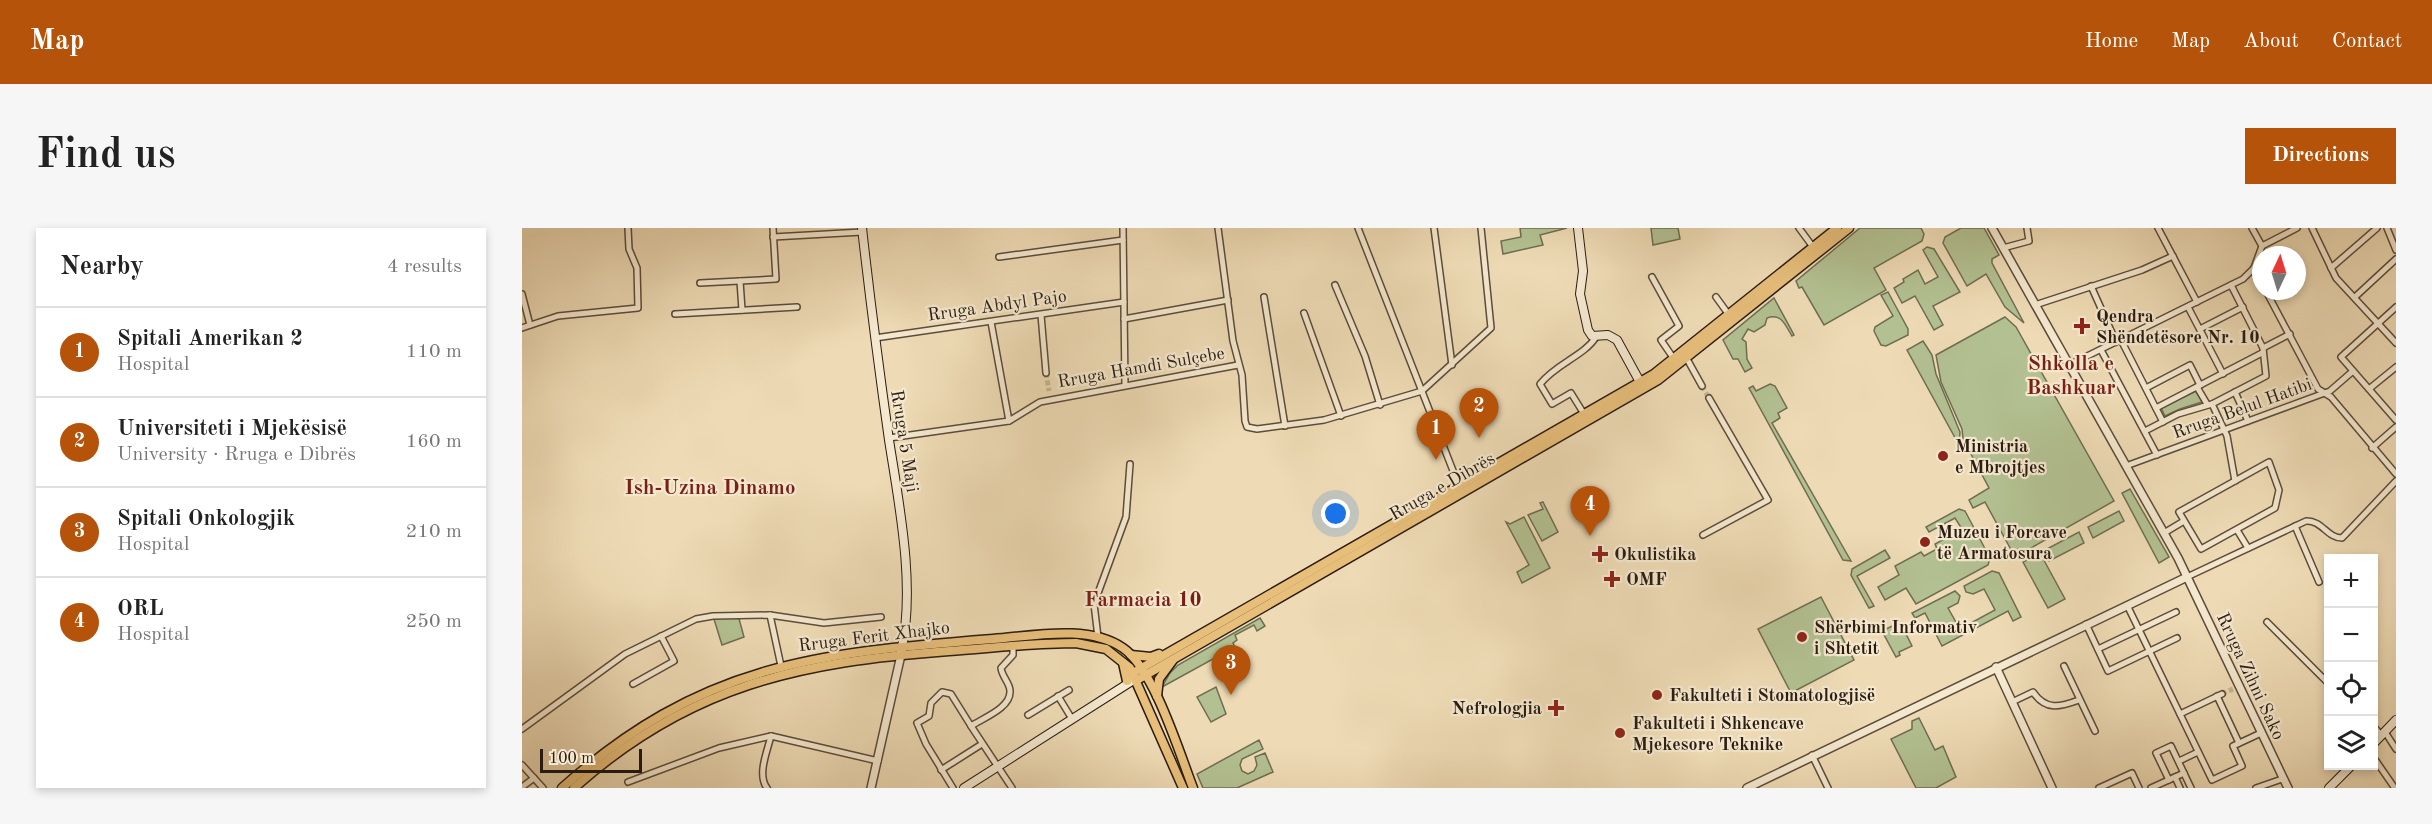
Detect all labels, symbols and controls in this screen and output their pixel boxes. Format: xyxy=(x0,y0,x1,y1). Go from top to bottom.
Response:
text: Map xyxy=(30,28,84,56)
text: Home xyxy=(2085,31,2138,52)
text: Map xyxy=(2171,31,2210,52)
text: About xyxy=(2243,31,2299,52)
text: Contact xyxy=(2332,31,2402,52)
button: Directions xyxy=(2245,128,2396,184)
text: Find us xyxy=(36,135,175,177)
north arrow xyxy=(2252,246,2306,300)
text: Nearby xyxy=(60,254,144,280)
text: 4 results xyxy=(387,257,462,277)
street label: Rruga Abdyl Pajo xyxy=(926,287,1068,325)
place label: Qendra Shëndetësore Nr. 10 xyxy=(2096,308,2260,347)
marker: Qendra Shëndetësore Nr. 10 xyxy=(2073,317,2091,335)
text: Spitali Amerikan 2 xyxy=(117,328,303,350)
text: 1 xyxy=(74,342,85,362)
text: 110 m xyxy=(406,342,462,362)
street label: Rruga Hamdi Sulçebe xyxy=(1056,344,1226,392)
district label: Shkolla e Bashkuar xyxy=(2026,354,2116,399)
text: Hospital xyxy=(117,355,189,375)
street label: Rruga Belul Hatibi xyxy=(2170,375,2315,443)
pin: 2 xyxy=(1460,388,1498,438)
street label: Rruga 5 Maji xyxy=(887,389,921,494)
pin: 1 xyxy=(1416,410,1456,460)
text: Universiteti i Mjekësisë xyxy=(117,418,347,440)
text: 2 xyxy=(74,432,85,452)
text: 160 m xyxy=(406,432,462,452)
place label: Ministria e Mbrojtjes xyxy=(1955,438,2046,477)
text: University · Rruga e Dibrës xyxy=(117,445,356,465)
street label: Rruga e Dibrës xyxy=(1387,449,1498,524)
marker: Ministria e Mbrojtjes xyxy=(1936,449,1950,463)
district label: Ish-Uzina Dinamo xyxy=(624,478,796,499)
pin: 4 xyxy=(1570,486,1610,536)
your location xyxy=(1321,499,1350,528)
text: Spitali Onkologjik xyxy=(117,508,295,530)
text: 3 xyxy=(74,522,85,542)
text: 210 m xyxy=(406,522,462,542)
place label: Muzeu i Forcave të Armatosura xyxy=(1937,524,2067,563)
text: Hospital xyxy=(117,535,189,555)
marker: Muzeu i Forcave të Armatosura xyxy=(1918,535,1932,549)
marker: Okulistika xyxy=(1591,545,1609,563)
place label: Okulistika xyxy=(1614,546,1697,564)
map controls xyxy=(2324,554,2378,770)
button: + xyxy=(2324,554,2378,608)
marker: OMF xyxy=(1603,570,1621,588)
place label: OMF xyxy=(1626,571,1667,589)
district label: Farmacia 10 xyxy=(1084,590,1202,611)
text: ORL xyxy=(117,598,163,620)
button: − xyxy=(2324,608,2378,662)
street label: Rruga Zihni Sako xyxy=(2213,610,2287,743)
text: 4 xyxy=(74,612,85,632)
text: 250 m xyxy=(406,612,462,632)
street label: Rruga Ferit Xhajko xyxy=(797,619,951,655)
place label: Shërbimi Informativ i Shtetit xyxy=(1814,619,1977,658)
text: Hospital xyxy=(117,625,189,645)
marker: Shërbimi Informativ i Shtetit xyxy=(1795,630,1809,644)
pin: 3 xyxy=(1212,646,1250,695)
button: locate xyxy=(2324,662,2378,716)
place label: Fakulteti i Stomatologjisë xyxy=(1669,687,1875,705)
marker: Fakulteti i Stomatologjisë xyxy=(1650,688,1664,702)
marker: Nefrologjia xyxy=(1547,699,1565,717)
place label: Nefrologjia xyxy=(1452,700,1542,718)
place label: Fakulteti i Shkencave Mjekesore Teknike xyxy=(1632,715,1804,754)
button: layers xyxy=(2324,716,2378,770)
marker: Fakulteti i Shkencave Mjekesore Teknike xyxy=(1613,726,1627,740)
scale bar xyxy=(540,746,642,774)
text: 100 m xyxy=(549,751,594,767)

